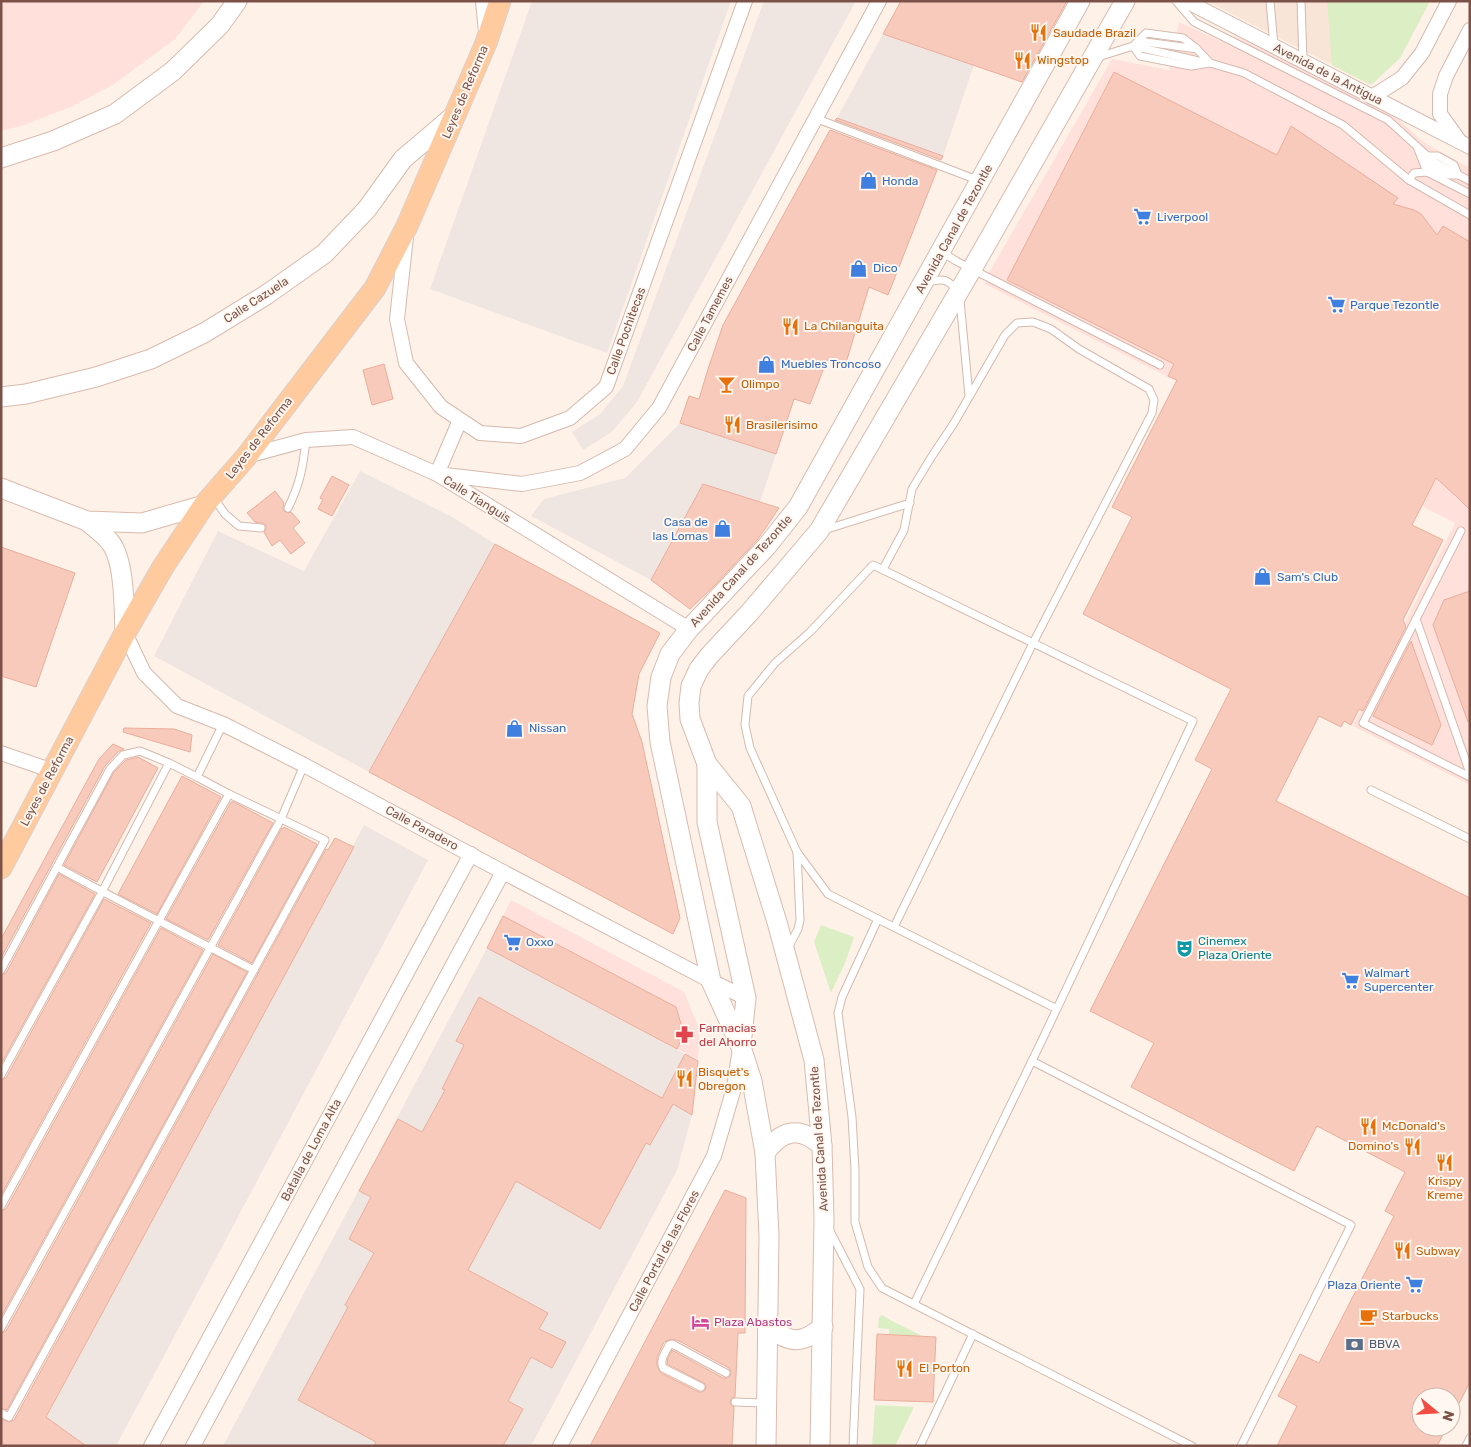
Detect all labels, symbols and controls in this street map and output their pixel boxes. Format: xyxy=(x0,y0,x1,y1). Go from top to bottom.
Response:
restaurant icon: Saudade Brazil xyxy=(1029,23,1049,43)
place label: Saudade Brazil xyxy=(1053,26,1136,40)
street label: Avenida de la Antigua xyxy=(1271,40,1385,108)
street label: Leyes de Reforma xyxy=(439,43,491,141)
restaurant icon: Wingstop xyxy=(1013,50,1033,70)
place label: Wingstop xyxy=(1037,53,1089,67)
street label: Avenida Canal de Tezontle xyxy=(913,162,996,296)
shop icon: Honda xyxy=(858,171,878,191)
place label: Honda xyxy=(882,174,919,188)
supermarket icon: Liverpool xyxy=(1133,207,1153,227)
place label: Liverpool xyxy=(1157,210,1208,224)
shop icon: Dico xyxy=(849,258,869,278)
place label: Dico xyxy=(873,261,898,275)
street label: Calle Cazuela xyxy=(221,274,291,326)
street label: Calle Tamemes xyxy=(684,274,736,354)
street label: Calle Pochitecas xyxy=(604,285,648,377)
supermarket icon: Parque Tezontle xyxy=(1326,295,1346,315)
place label: Parque Tezontle xyxy=(1350,298,1440,312)
restaurant icon: La Chilanguita xyxy=(780,316,800,336)
place label: La Chilanguita xyxy=(804,319,884,333)
shop icon: Muebles Troncoso xyxy=(757,354,777,374)
place label: Muebles Troncoso xyxy=(781,357,881,371)
bar icon: Olimpo xyxy=(717,374,737,394)
place label: Olimpo xyxy=(741,377,780,391)
street label: Leyes de Reforma xyxy=(223,394,295,482)
restaurant icon: Brasilerisimo xyxy=(722,415,742,435)
place label: Brasilerisimo xyxy=(746,418,818,432)
street label: Calle Tianguis xyxy=(441,473,513,525)
street label: Avenida Canal de Tezontle xyxy=(687,512,795,630)
place label: Casa de las Lomas xyxy=(652,515,708,543)
shop icon: Casa de las Lomas xyxy=(712,519,732,539)
shop icon: Sam's Club xyxy=(1253,567,1273,587)
place label: Sam's Club xyxy=(1277,570,1338,584)
shop icon: Nissan xyxy=(505,718,525,738)
place label: Nissan xyxy=(529,721,566,735)
street label: Leyes de Reforma xyxy=(17,734,77,828)
street label: Calle Paradero xyxy=(383,803,461,853)
supermarket icon: Oxxo xyxy=(502,932,522,952)
place label: Cinemex Plaza Oriente xyxy=(1198,934,1272,962)
place label: Oxxo xyxy=(526,935,554,949)
theatre icon: Cinemex Plaza Oriente xyxy=(1174,938,1194,958)
place label: Walmart Supercenter xyxy=(1364,966,1434,994)
supermarket icon: Walmart Supercenter xyxy=(1340,970,1360,990)
place label: Farmacias del Ahorro xyxy=(699,1021,757,1049)
pharmacy icon: Farmacias del Ahorro xyxy=(675,1025,695,1045)
place label: Bisquet's Obregon xyxy=(698,1065,749,1093)
street label: Avenida Canal de Tezontle xyxy=(807,1066,831,1212)
restaurant icon: Bisquet's Obregon xyxy=(674,1069,694,1089)
street label: Batalla de Loma Alta xyxy=(278,1096,344,1204)
restaurant icon: McDonald's xyxy=(1358,1116,1378,1136)
place label: McDonald's xyxy=(1382,1119,1446,1133)
restaurant icon: Domino's xyxy=(1403,1136,1423,1156)
place label: Domino's xyxy=(1348,1139,1399,1153)
restaurant icon: Krispy Kreme xyxy=(1435,1152,1455,1172)
place label: Krispy Kreme xyxy=(1427,1174,1463,1202)
street label: Calle Portal de las Flores xyxy=(626,1188,702,1314)
restaurant icon: Subway xyxy=(1392,1241,1412,1261)
place label: Subway xyxy=(1416,1244,1461,1258)
supermarket icon: Plaza Oriente xyxy=(1405,1275,1425,1295)
place label: Plaza Oriente xyxy=(1327,1278,1401,1292)
cafe icon: Starbucks xyxy=(1358,1306,1378,1326)
place label: Starbucks xyxy=(1382,1309,1439,1323)
hotel icon: Plaza Abastos xyxy=(690,1312,710,1332)
place label: Plaza Abastos xyxy=(714,1315,792,1329)
bank icon: BBVA xyxy=(1345,1334,1365,1354)
place label: BBVA xyxy=(1369,1337,1400,1351)
restaurant icon: El Porton xyxy=(895,1358,915,1378)
place label: El Porton xyxy=(919,1361,970,1375)
north arrow xyxy=(1411,1387,1461,1437)
text: N xyxy=(1438,1408,1458,1423)

